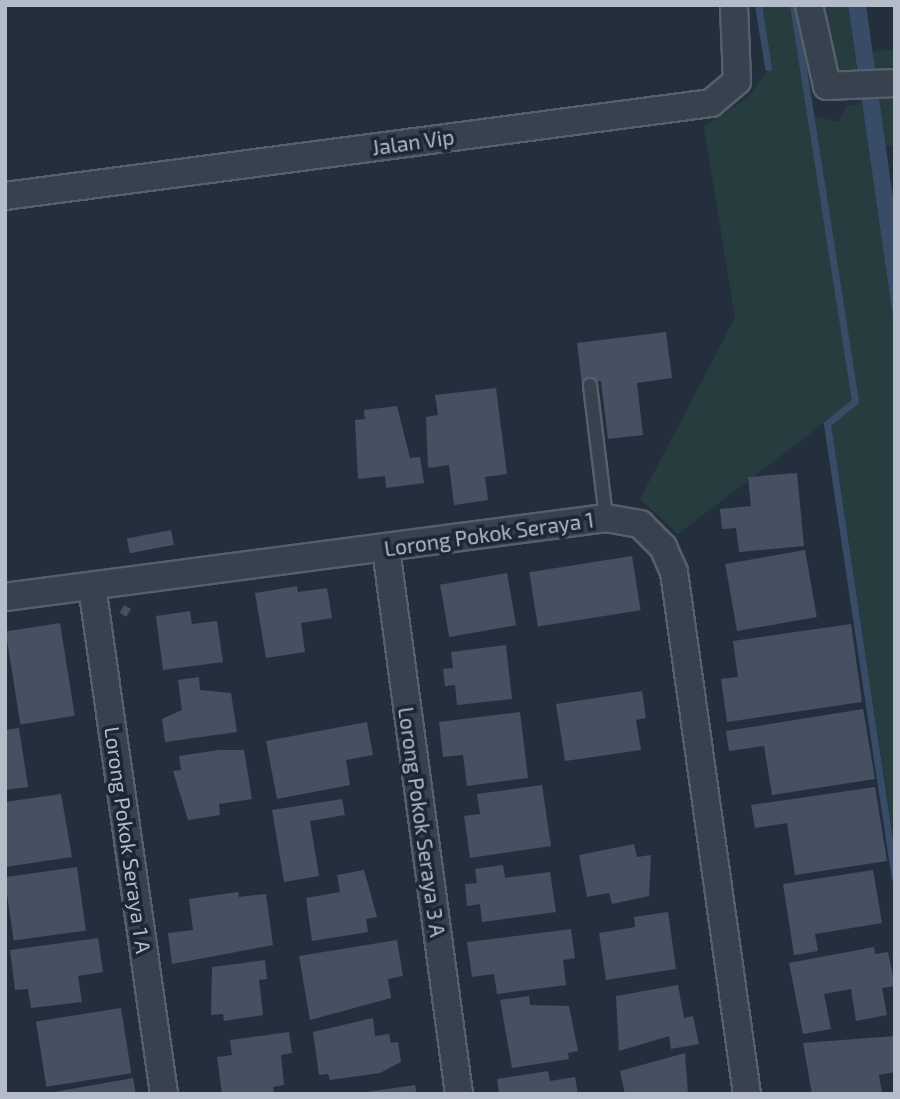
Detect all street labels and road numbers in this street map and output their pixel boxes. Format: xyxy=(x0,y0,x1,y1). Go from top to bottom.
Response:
street label: Jalan Vip xyxy=(370,124,456,160)
street label: Lorong Pokok Seraya 1 xyxy=(382,507,596,561)
street label: Lorong Pokok Seraya 3 A xyxy=(393,705,451,939)
street label: Lorong Pokok Seraya 1 A xyxy=(100,725,156,955)

